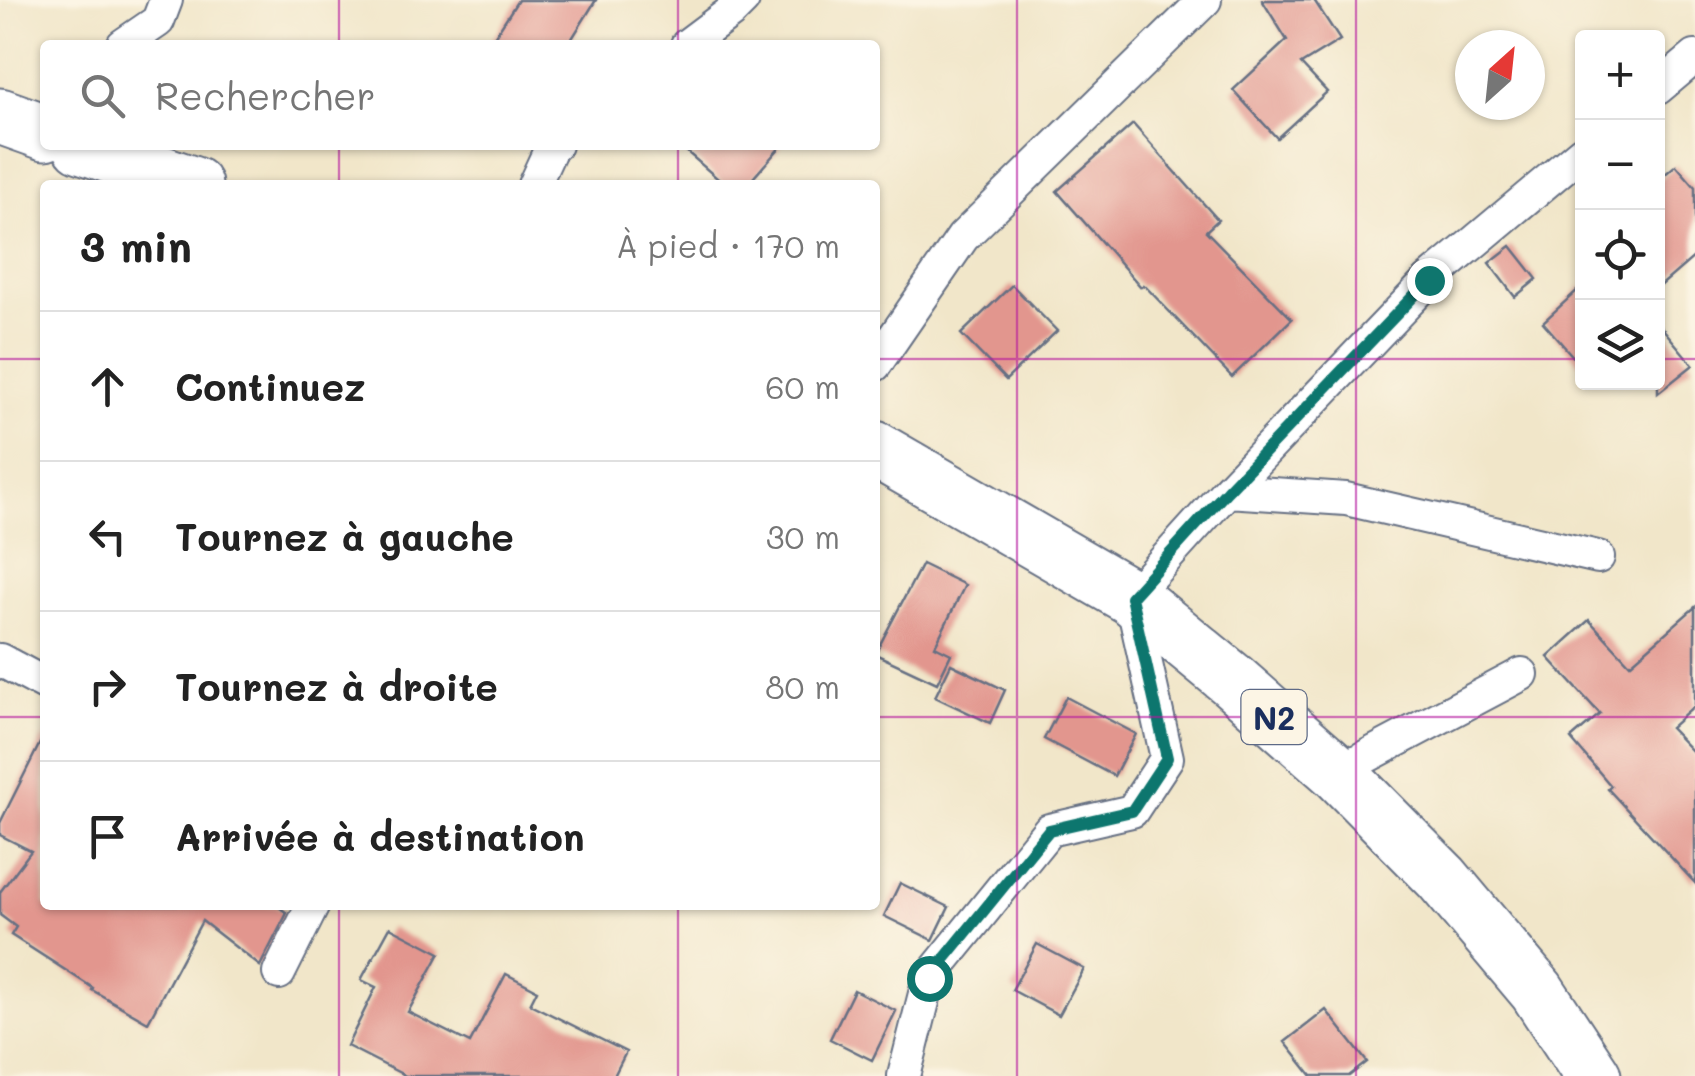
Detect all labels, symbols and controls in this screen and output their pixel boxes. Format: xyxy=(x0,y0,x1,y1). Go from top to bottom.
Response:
north arrow xyxy=(1455,30,1545,120)
map controls xyxy=(1575,30,1665,390)
button: + xyxy=(1575,30,1665,120)
search box xyxy=(40,40,880,150)
icon: search xyxy=(75,68,130,123)
text: Rechercher xyxy=(155,70,376,120)
button: − xyxy=(1575,120,1665,210)
button: locate xyxy=(1575,210,1665,300)
text: 3 min xyxy=(80,218,192,273)
text: À pied · 170 m xyxy=(616,224,840,266)
route end xyxy=(1407,258,1453,304)
button: layers xyxy=(1575,300,1665,390)
icon: ahead xyxy=(80,359,135,414)
text: Continuez xyxy=(175,361,366,411)
text: 60 m xyxy=(765,365,840,407)
icon: left xyxy=(80,509,135,564)
text: Tournez à gauche xyxy=(175,511,514,561)
text: 30 m xyxy=(766,515,840,557)
icon: right xyxy=(80,659,135,714)
text: Tournez à droite xyxy=(175,661,498,711)
text: 80 m xyxy=(765,665,840,707)
road number: N2 xyxy=(1242,690,1306,744)
icon: arrive xyxy=(80,809,135,864)
text: Arrivée à destination xyxy=(175,811,585,861)
route start xyxy=(907,956,953,1002)

